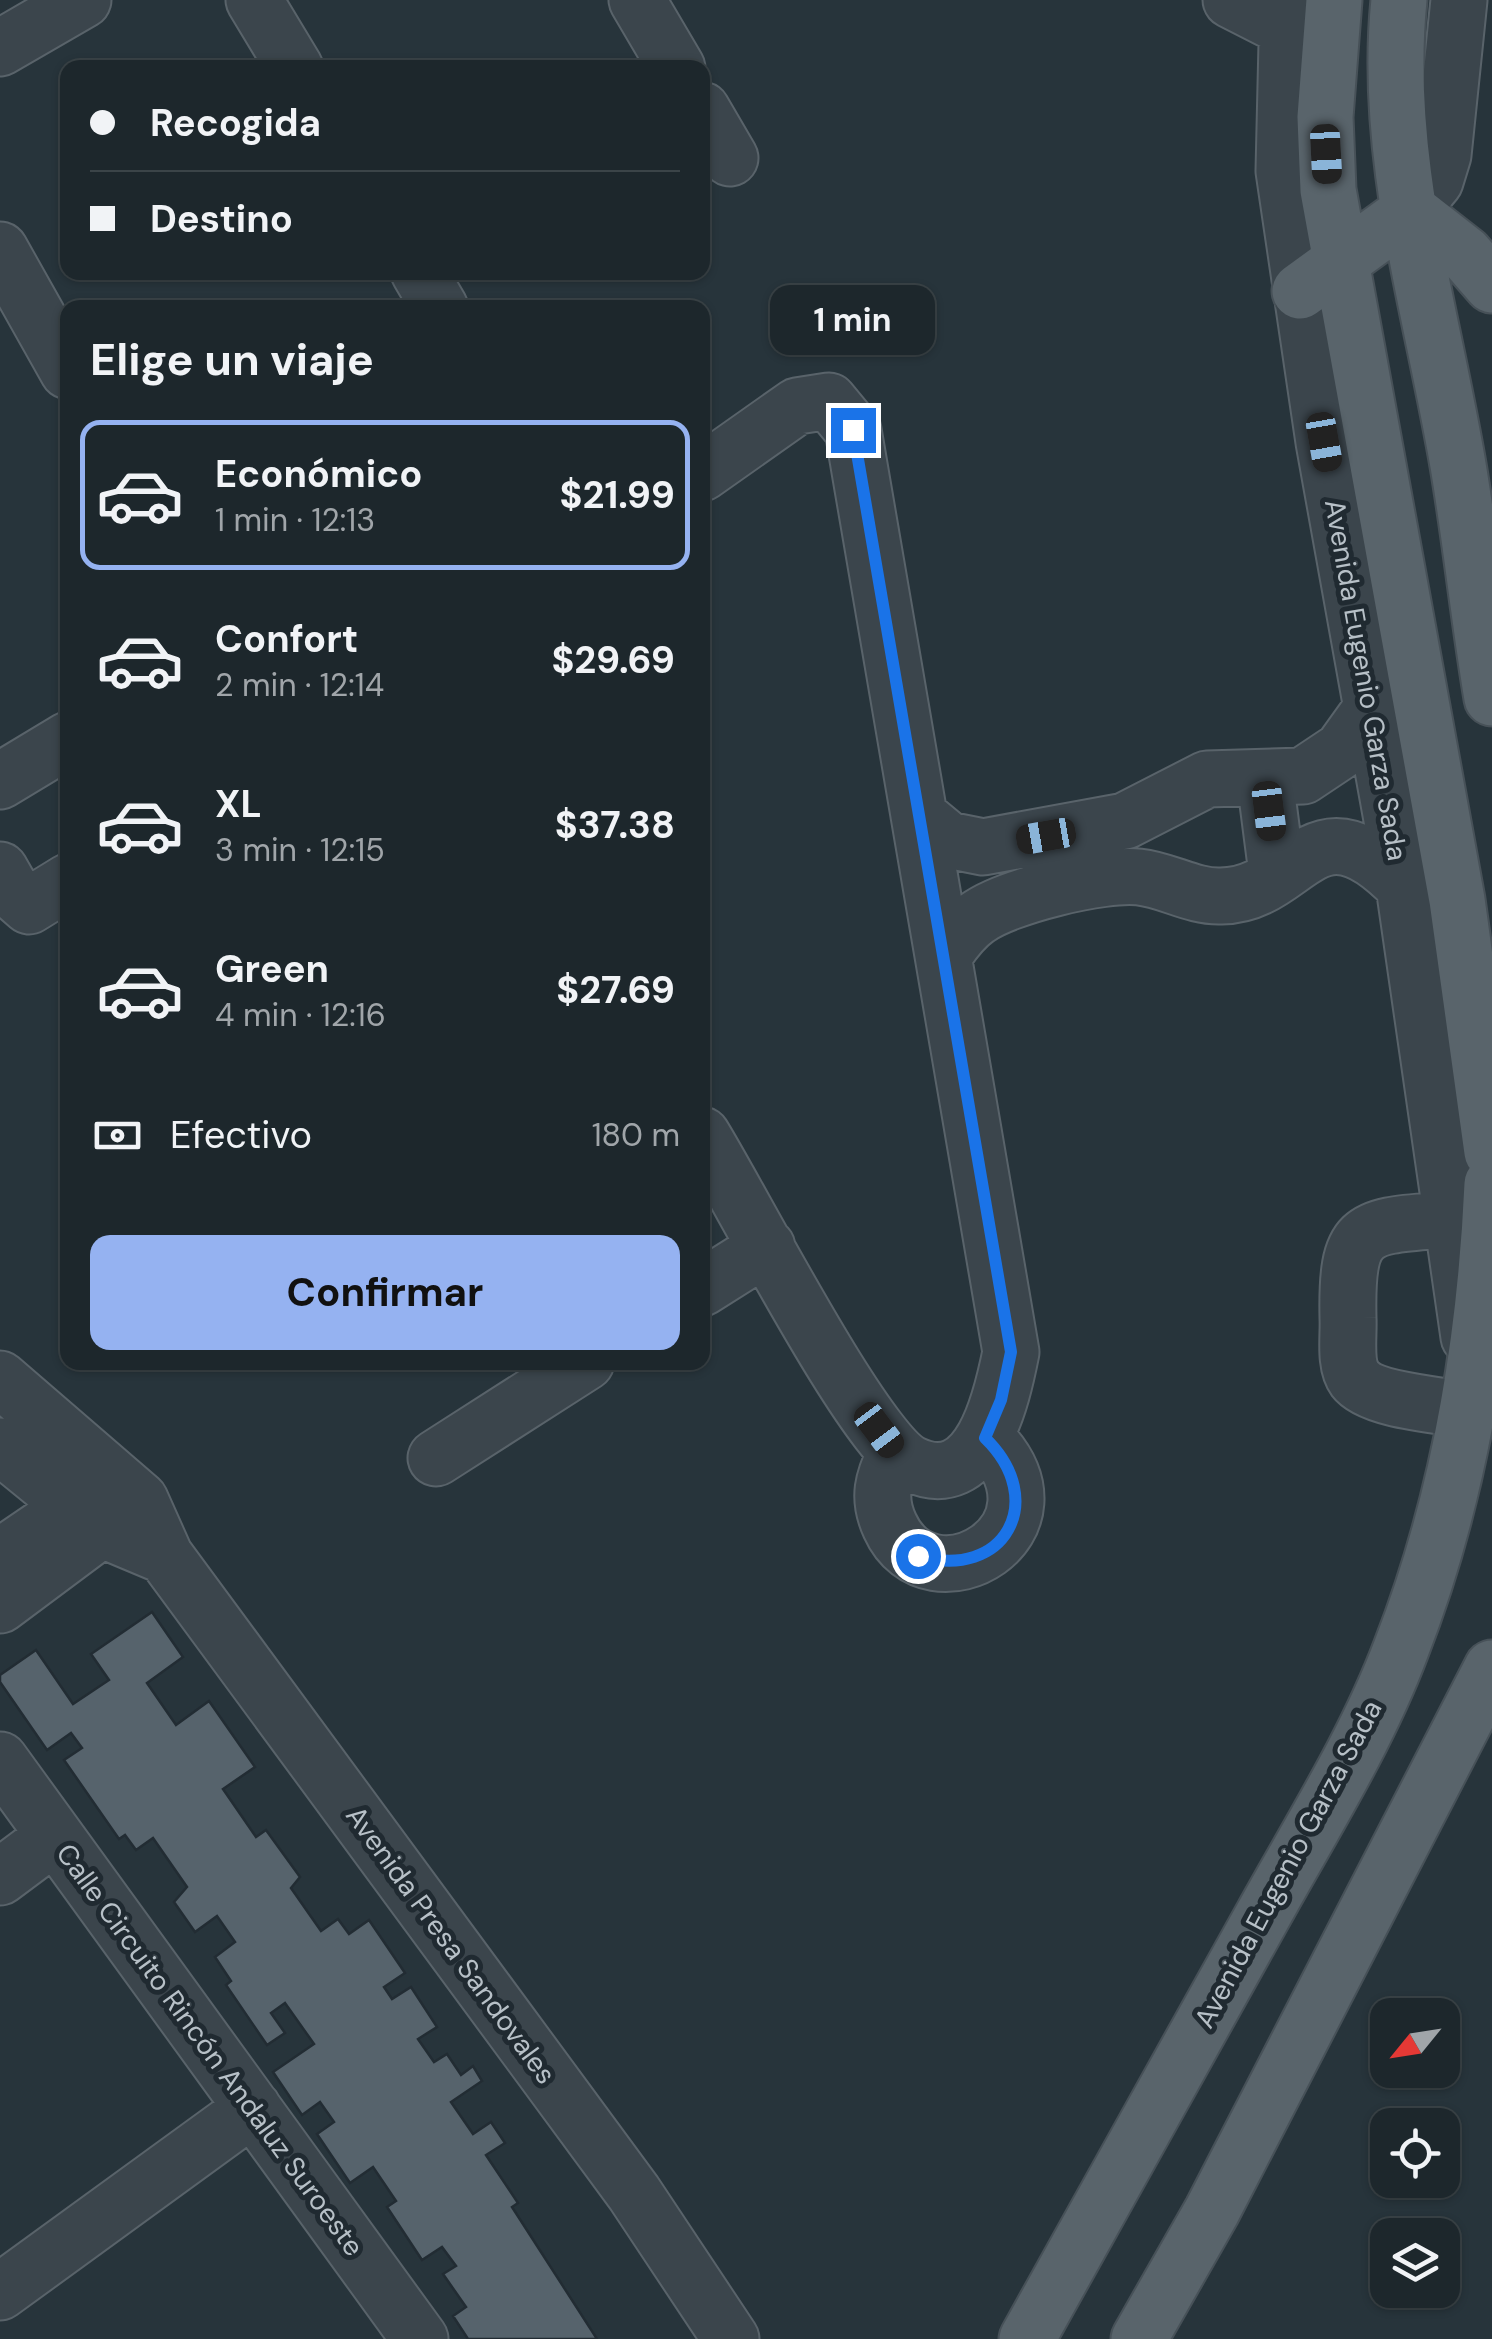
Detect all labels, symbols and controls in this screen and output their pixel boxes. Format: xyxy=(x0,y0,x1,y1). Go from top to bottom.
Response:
text: Recogida xyxy=(150,98,321,148)
car xyxy=(1309,123,1343,185)
text: Destino xyxy=(150,194,293,244)
callout: 1 min xyxy=(770,285,936,355)
text: 1 min xyxy=(814,299,891,341)
text: Elige un viaje xyxy=(90,330,374,389)
route end xyxy=(831,408,876,453)
car xyxy=(1304,410,1344,474)
text: Económico xyxy=(215,449,422,499)
icon: car xyxy=(95,450,185,540)
text: $21.99 xyxy=(560,470,675,520)
street label: Avenida Eugenio Garza Sada xyxy=(1316,496,1416,864)
text: 1 min · 12:13 xyxy=(215,499,375,541)
text: Confort xyxy=(215,614,358,664)
icon: car xyxy=(95,615,185,705)
text: $29.69 xyxy=(551,635,675,685)
text: 2 min · 12:14 xyxy=(215,664,384,706)
text: XL xyxy=(215,779,262,829)
car xyxy=(1250,779,1288,843)
icon: car xyxy=(95,780,185,870)
text: $37.38 xyxy=(555,800,675,850)
car xyxy=(1014,816,1078,856)
text: 3 min · 12:15 xyxy=(215,829,385,871)
text: Green xyxy=(215,944,329,994)
icon: car xyxy=(95,945,185,1035)
text: $27.69 xyxy=(556,965,675,1015)
text: 4 min · 12:16 xyxy=(215,994,386,1036)
icon: cash xyxy=(90,1108,145,1163)
text: Efectivo xyxy=(170,1110,312,1160)
text: 180 m xyxy=(592,1114,680,1156)
button: Confirmar xyxy=(90,1235,680,1350)
car xyxy=(849,1397,909,1463)
route start xyxy=(896,1534,941,1579)
street label: Avenida Eugenio Garza Sada xyxy=(1186,1694,1390,2034)
street label: Avenida Presa Sandovales xyxy=(337,1798,565,2092)
street label: Calle Circuito Rincón Andaluz Suroeste xyxy=(48,1836,372,2264)
north arrow xyxy=(1370,1998,1460,2088)
map controls xyxy=(1370,1998,1460,2308)
button: locate xyxy=(1370,2108,1460,2198)
button: layers xyxy=(1370,2218,1460,2308)

